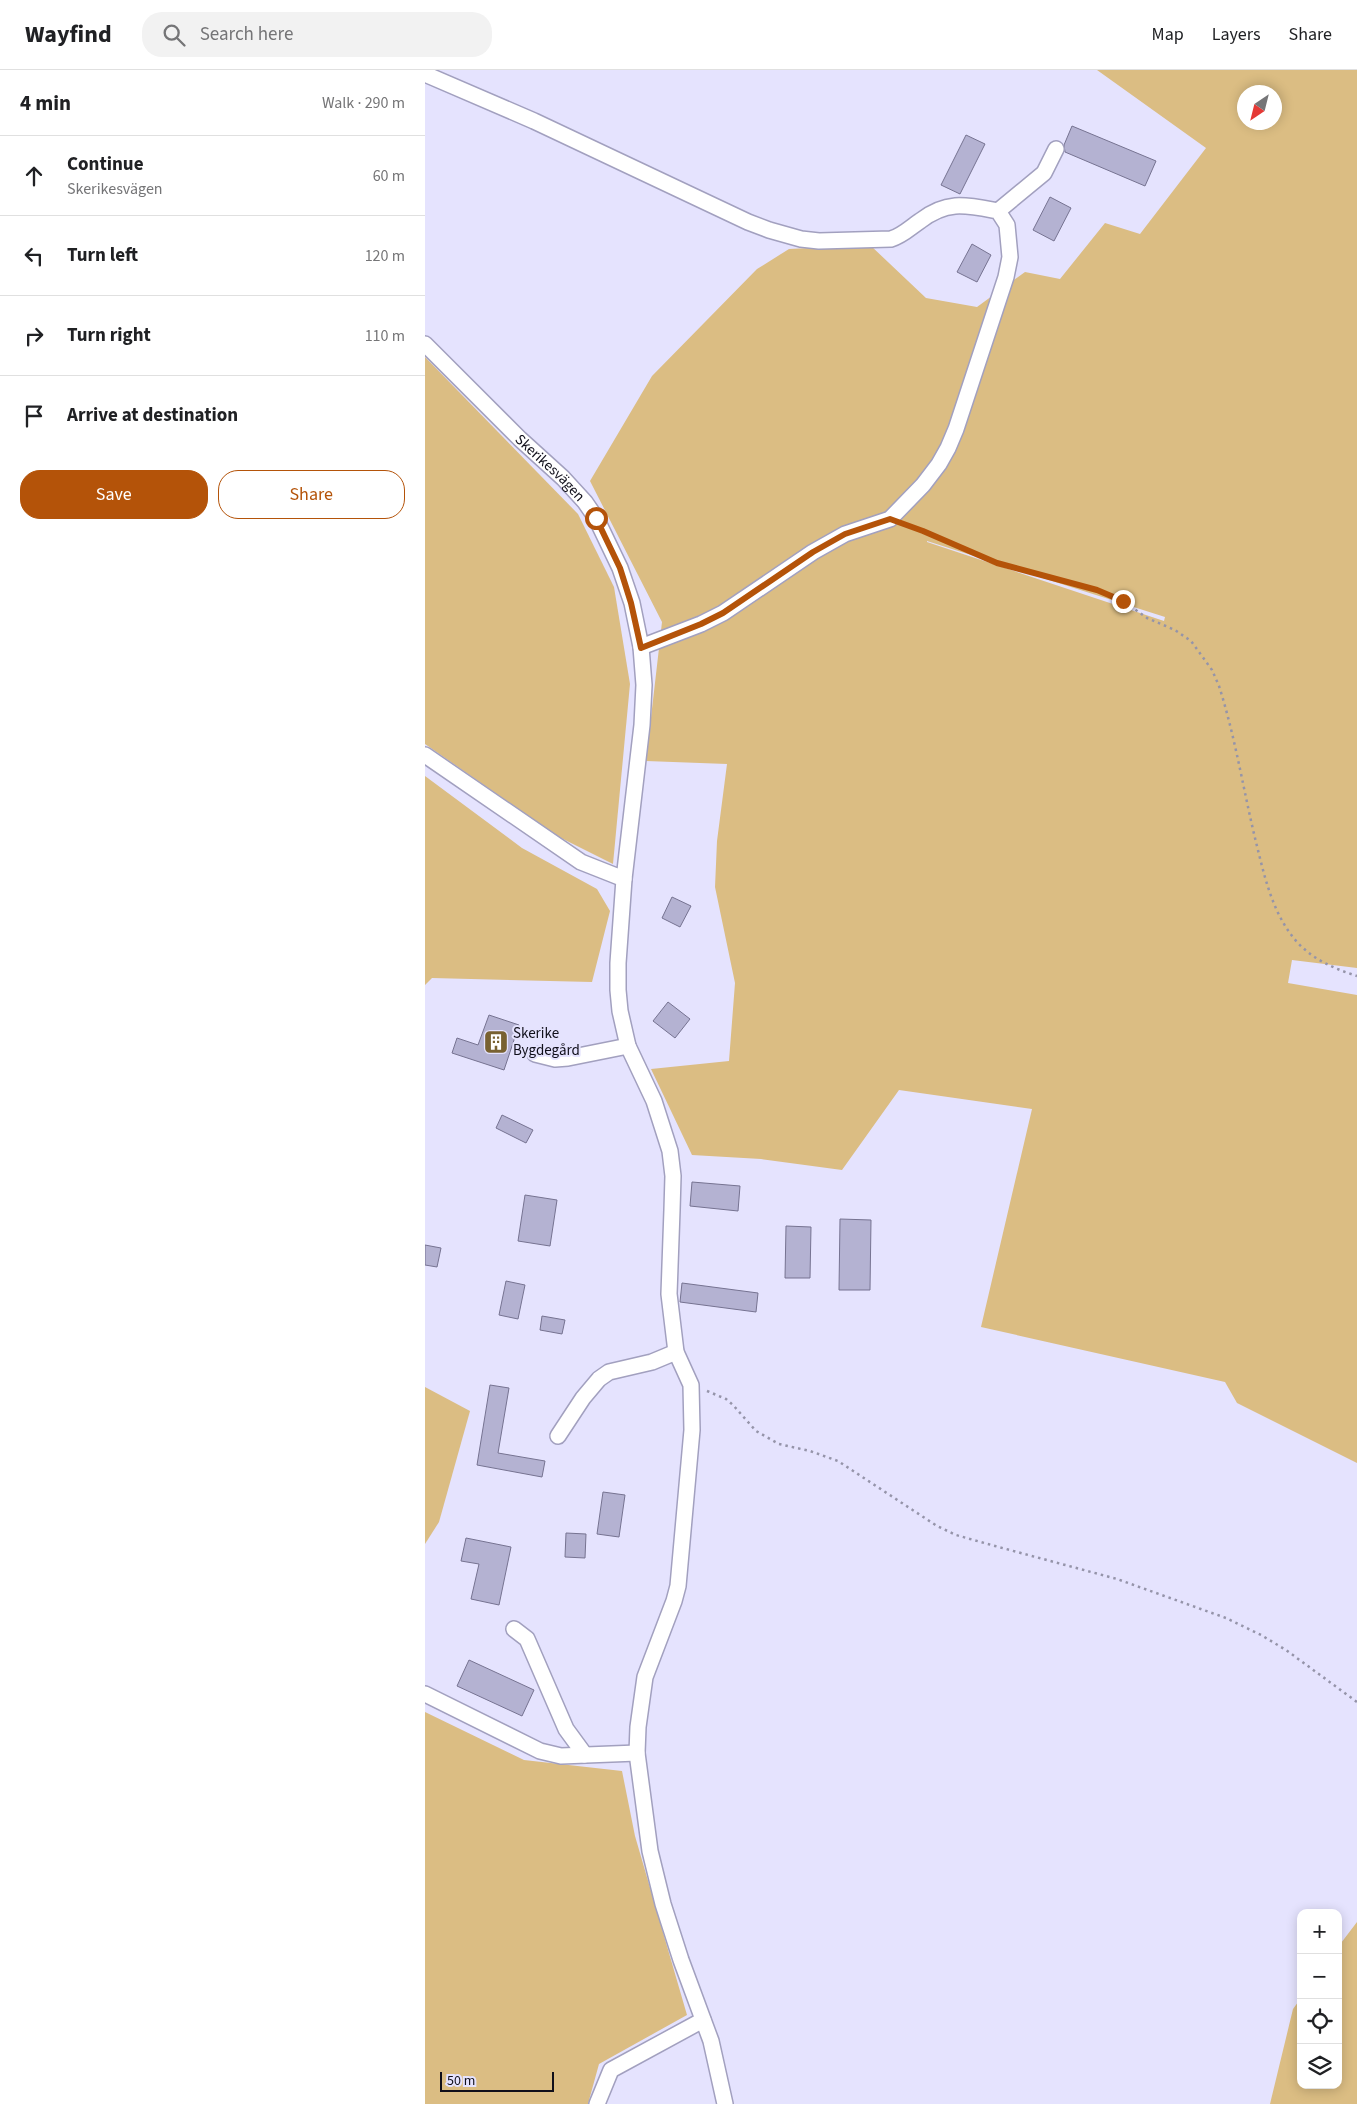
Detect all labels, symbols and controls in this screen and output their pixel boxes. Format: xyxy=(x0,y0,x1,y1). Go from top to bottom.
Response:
search box xyxy=(142,12,492,57)
text: Wayfind xyxy=(25,17,112,52)
icon: search xyxy=(160,21,188,49)
text: Search here xyxy=(200,21,293,48)
text: Map xyxy=(1152,22,1184,47)
text: Layers xyxy=(1212,22,1261,47)
text: Share xyxy=(1289,22,1332,47)
north arrow xyxy=(1237,85,1282,130)
text: 4 min xyxy=(20,88,71,118)
text: Walk · 290 m xyxy=(322,92,405,114)
text: Continue xyxy=(67,151,144,178)
icon: ahead xyxy=(20,162,48,190)
text: 60 m xyxy=(373,165,405,187)
text: Skerikesvägen xyxy=(67,178,163,200)
icon: left xyxy=(20,242,48,270)
text: Turn left xyxy=(67,242,138,269)
text: 120 m xyxy=(365,245,405,267)
icon: right xyxy=(20,322,48,350)
text: Turn right xyxy=(67,322,151,349)
text: 110 m xyxy=(365,325,405,347)
icon: arrive xyxy=(20,402,48,430)
text: Arrive at destination xyxy=(67,402,238,429)
street label: Skerikesvägen xyxy=(510,429,590,506)
button: Save xyxy=(20,470,208,519)
button: Share xyxy=(218,470,405,519)
route start xyxy=(585,507,608,530)
route end xyxy=(1112,590,1135,613)
place label: Skerike Bygdegård xyxy=(513,1023,580,1061)
building icon: Skerike Bygdegård xyxy=(483,1029,509,1055)
map controls xyxy=(1297,1909,1342,2089)
button: + xyxy=(1297,1909,1342,1954)
button: − xyxy=(1297,1954,1342,1999)
button: locate xyxy=(1297,1999,1342,2044)
button: layers xyxy=(1297,2044,1342,2089)
scale bar xyxy=(440,2069,554,2092)
text: 50 m xyxy=(447,2071,475,2091)

